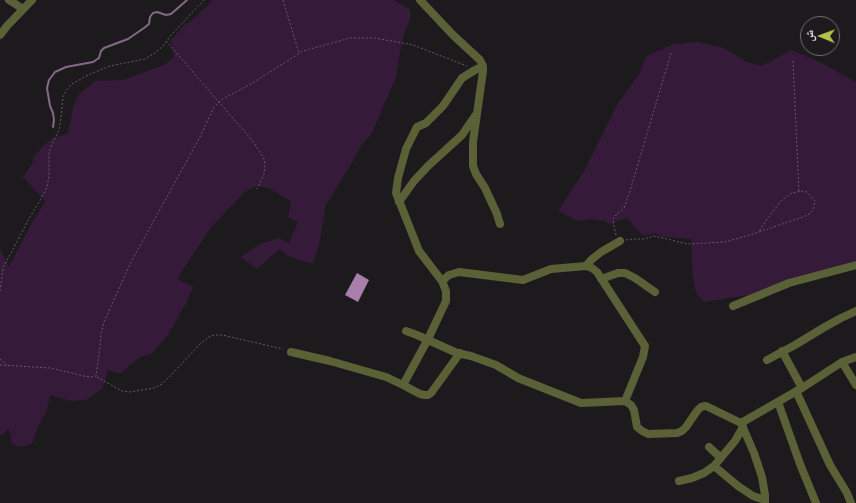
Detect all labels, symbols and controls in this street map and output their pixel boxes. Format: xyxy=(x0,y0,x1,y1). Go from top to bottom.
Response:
north arrow xyxy=(800,16,840,56)
text: ش xyxy=(802,30,816,42)

